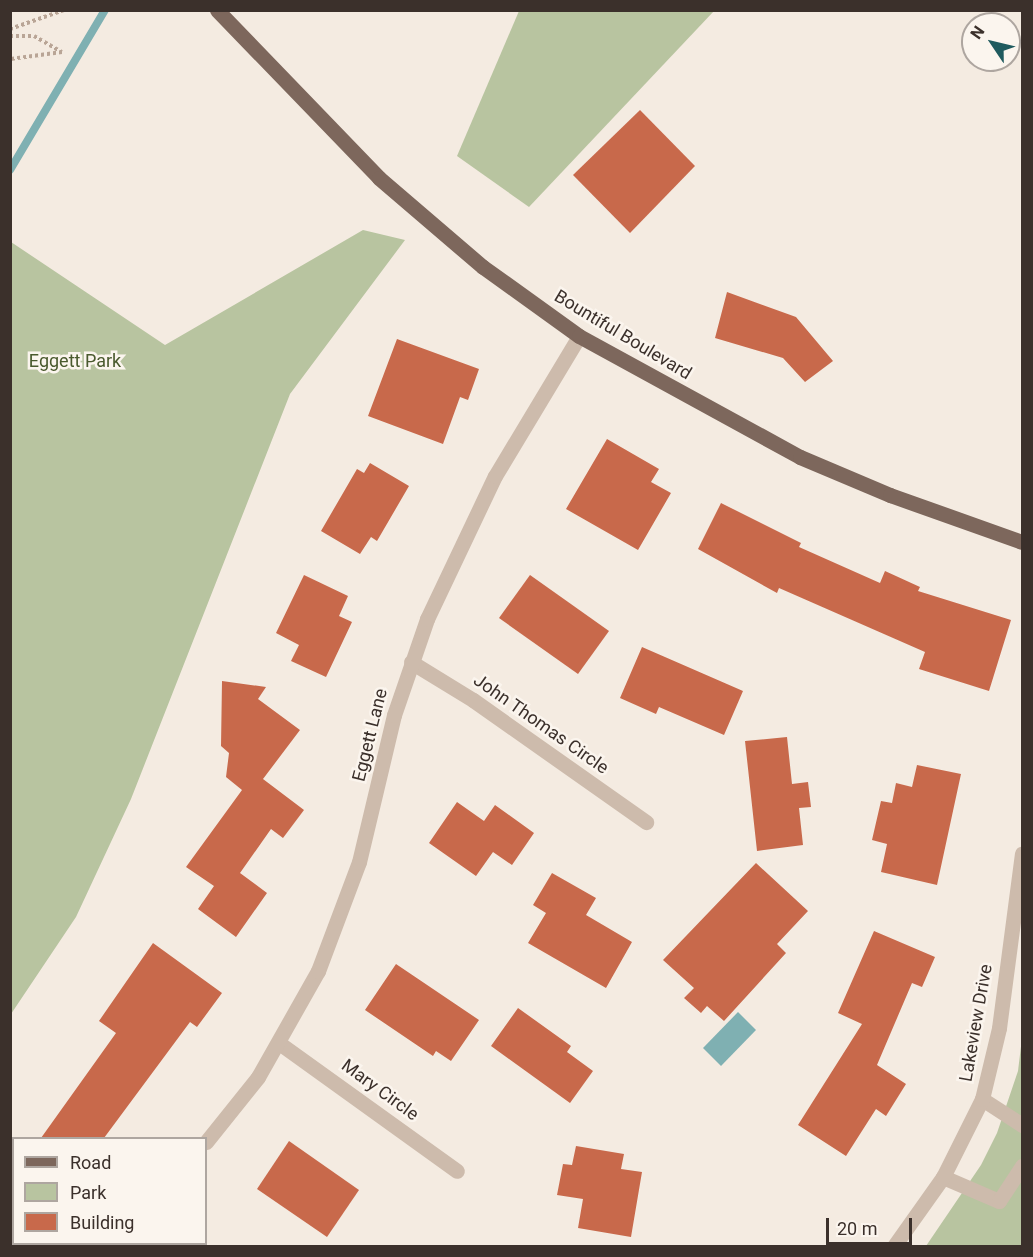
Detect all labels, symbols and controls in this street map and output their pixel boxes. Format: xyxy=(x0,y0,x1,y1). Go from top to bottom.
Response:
north arrow xyxy=(961,12,1021,72)
text: N xyxy=(966,22,989,43)
street label: Bountiful Boulevard xyxy=(550,285,696,385)
park label: Eggett Park xyxy=(29,350,121,372)
street label: John Thomas Circle xyxy=(469,669,613,779)
street label: Eggett Lane xyxy=(348,686,392,784)
street label: Lakeview Drive xyxy=(955,963,997,1083)
street label: Mary Circle xyxy=(337,1055,423,1125)
legend xyxy=(12,1137,207,1245)
text: Road xyxy=(70,1152,111,1173)
text: Park xyxy=(70,1182,106,1203)
scale bar xyxy=(829,1206,914,1244)
text: Building xyxy=(70,1212,134,1233)
text: 20 m xyxy=(837,1218,877,1239)

